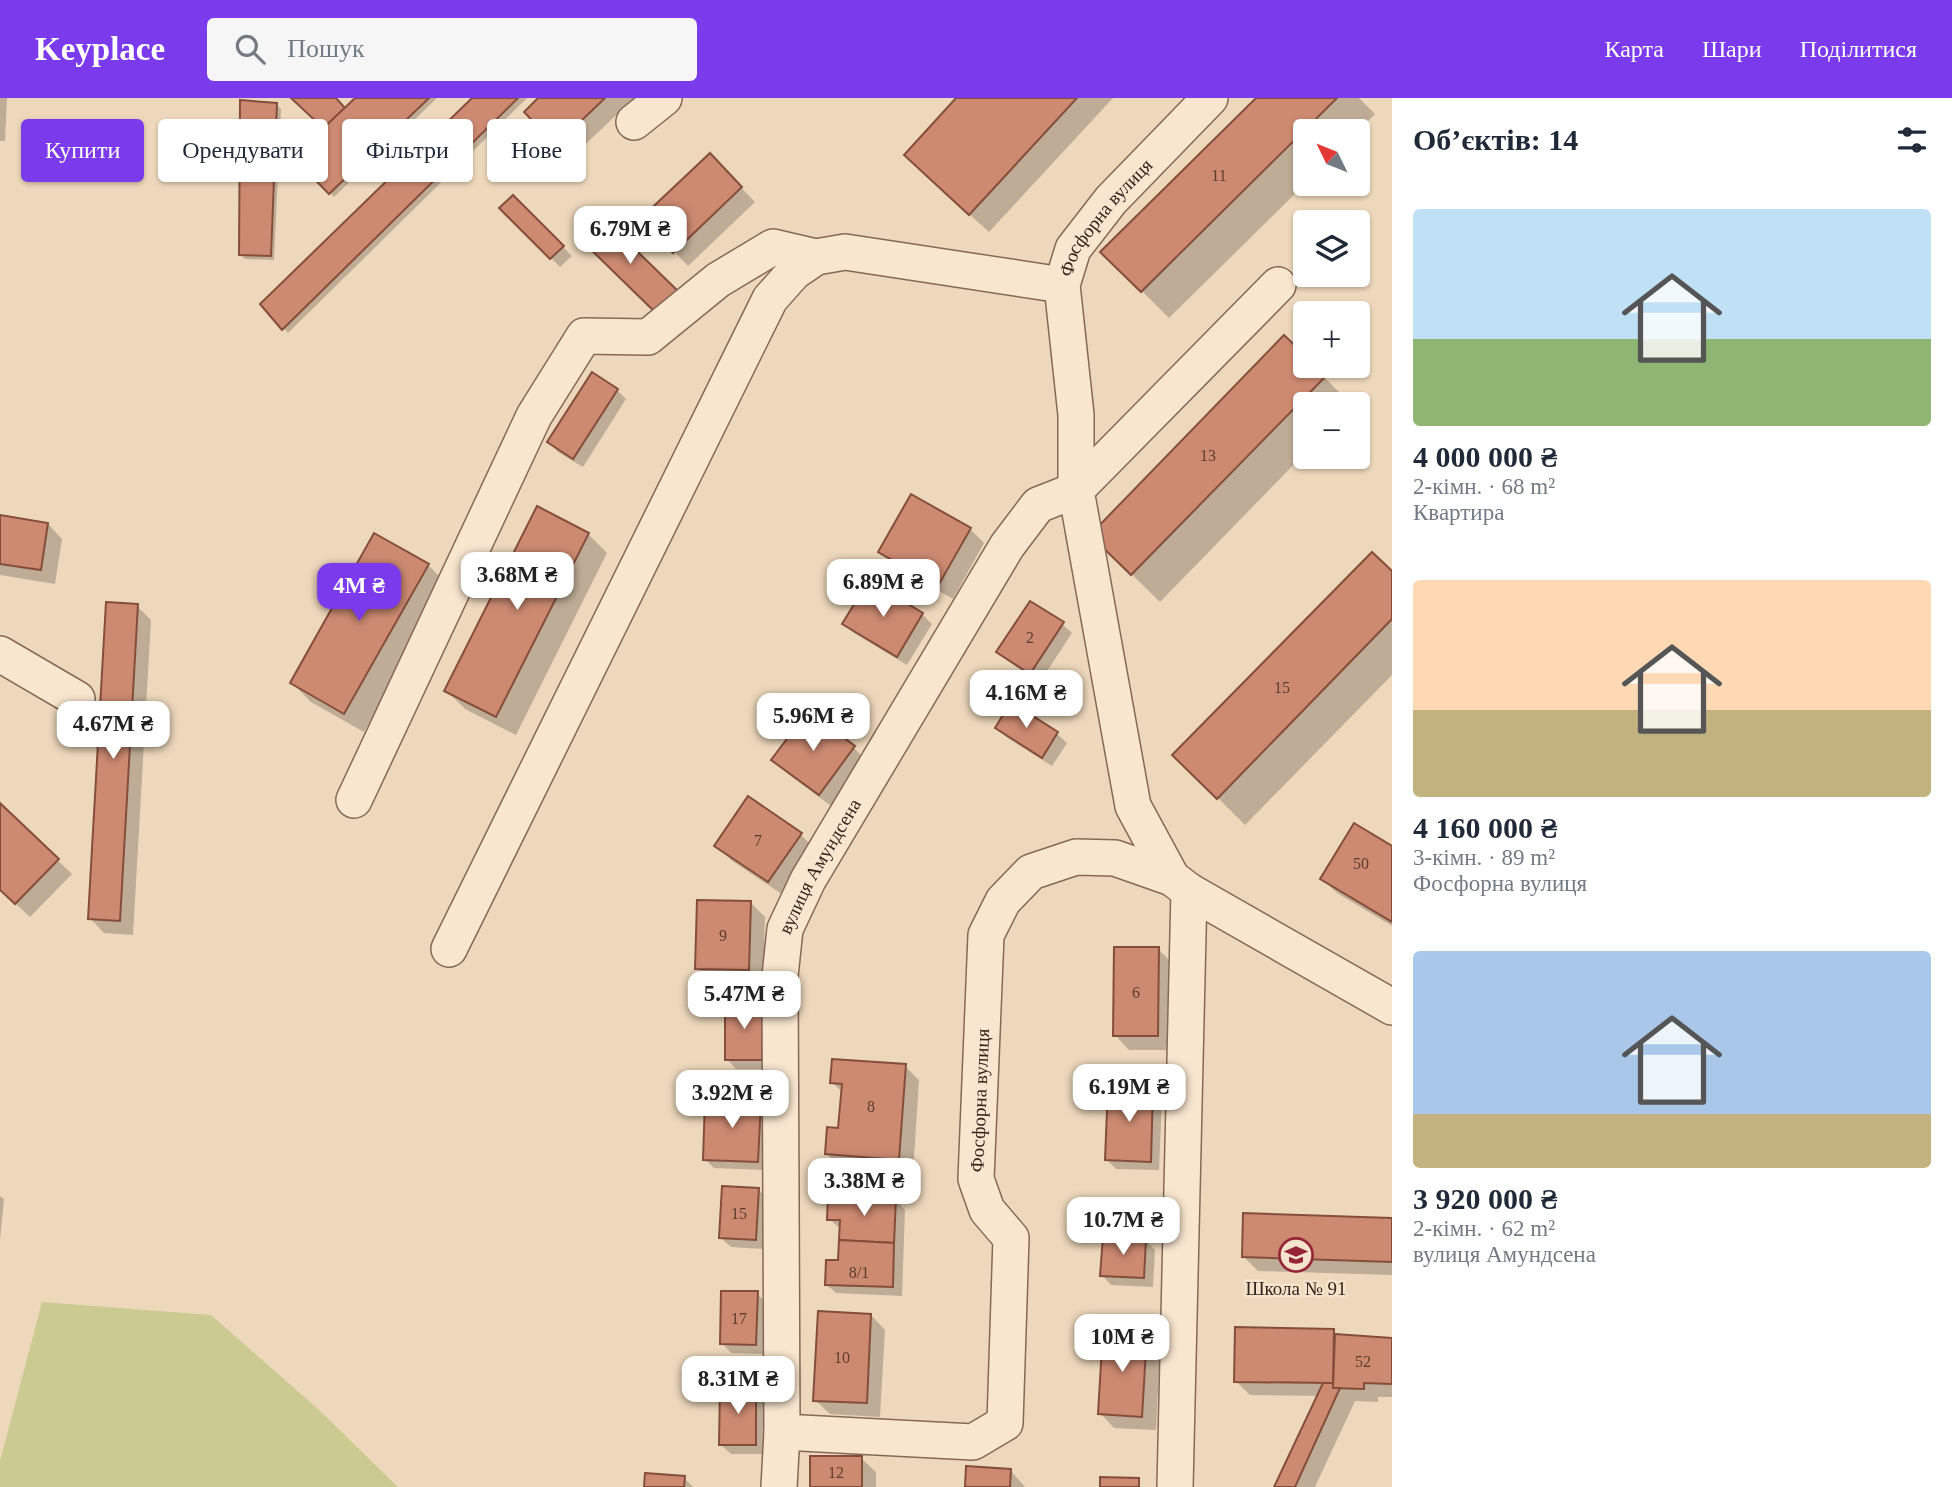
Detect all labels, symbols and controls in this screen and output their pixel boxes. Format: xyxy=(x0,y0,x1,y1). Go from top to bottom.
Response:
search box xyxy=(207,18,697,81)
icon: search xyxy=(231,30,269,68)
text: Keyplace xyxy=(35,31,165,67)
text: Пошук xyxy=(287,34,365,63)
text: Карта xyxy=(1604,36,1664,62)
text: Шари xyxy=(1702,36,1762,62)
text: Поділитися xyxy=(1800,36,1917,62)
chip: Купити xyxy=(21,119,144,182)
chip: Орендувати xyxy=(158,119,328,182)
chip: Фільтри xyxy=(342,119,473,182)
chip: Нове xyxy=(487,119,586,182)
north arrow xyxy=(1293,119,1370,196)
map controls xyxy=(1293,119,1370,469)
icon: filters xyxy=(1893,121,1931,159)
text: Об’єктів: 14 xyxy=(1413,123,1578,156)
street label: Фосфорна вулиця xyxy=(1055,154,1156,279)
house number: 11 xyxy=(1211,167,1227,184)
pin: 6.79M ₴ xyxy=(565,206,695,266)
button: layers xyxy=(1293,210,1370,287)
text: 6.79M ₴ xyxy=(590,216,670,241)
icon: home xyxy=(1609,255,1735,381)
button: + xyxy=(1293,301,1370,378)
button: − xyxy=(1293,392,1370,469)
text: 4 000 000 ₴ xyxy=(1413,440,1557,473)
house number: 13 xyxy=(1200,447,1216,464)
text: 2-кімн. · 68 m² xyxy=(1413,474,1555,499)
text: Квартира xyxy=(1413,500,1504,525)
pin: 3.68M ₴ xyxy=(452,552,582,612)
pin: 6.89M ₴ xyxy=(818,560,948,619)
text: 3.68M ₴ xyxy=(477,562,557,587)
pin: 4M ₴ xyxy=(318,564,400,623)
text: 6.89M ₴ xyxy=(843,569,923,594)
text: 4M ₴ xyxy=(333,573,385,598)
icon: home xyxy=(1609,626,1735,752)
house number: 2 xyxy=(1026,629,1034,646)
pin: 4.16M ₴ xyxy=(961,670,1091,730)
house number: 15 xyxy=(1274,679,1290,696)
text: 4.16M ₴ xyxy=(986,680,1066,705)
pin: 5.96M ₴ xyxy=(748,694,878,753)
pin: 4.67M ₴ xyxy=(48,702,178,761)
text: 5.96M ₴ xyxy=(773,703,853,728)
text: 4.67M ₴ xyxy=(73,711,153,736)
street label: вулиця Амундсена xyxy=(774,794,865,937)
text: 4 160 000 ₴ xyxy=(1413,811,1557,844)
house number: 7 xyxy=(754,832,762,849)
text: 3-кімн. · 89 m² xyxy=(1413,845,1555,870)
house number: 50 xyxy=(1353,855,1369,872)
text: Фосфорна вулиця xyxy=(1413,871,1587,896)
house number: 9 xyxy=(719,927,727,944)
pin: 5.47M ₴ xyxy=(679,972,809,1031)
text: 5.47M ₴ xyxy=(704,981,784,1006)
house number: 6 xyxy=(1132,984,1140,1001)
icon: home xyxy=(1609,997,1735,1123)
street label: Фосфорна вулиця xyxy=(966,1028,993,1173)
pin: 6.19M ₴ xyxy=(1064,1065,1194,1124)
pin: 3.92M ₴ xyxy=(667,1070,797,1130)
text: 6.19M ₴ xyxy=(1089,1074,1169,1099)
text: 3.92M ₴ xyxy=(692,1080,772,1105)
house number: 8 xyxy=(867,1098,875,1115)
pin: 3.38M ₴ xyxy=(799,1158,929,1218)
text: 3.38M ₴ xyxy=(824,1168,904,1193)
text: 3 920 000 ₴ xyxy=(1413,1182,1557,1215)
pin: 10.7M ₴ xyxy=(1058,1198,1188,1257)
house number: 15 xyxy=(731,1205,747,1222)
text: 10.7M ₴ xyxy=(1083,1207,1163,1232)
text: 2-кімн. · 62 m² xyxy=(1413,1216,1555,1241)
school or university icon: Школа № 91 xyxy=(1277,1236,1315,1274)
text: вулиця Амундсена xyxy=(1413,1242,1596,1267)
house number: 8/1 xyxy=(849,1264,869,1281)
place label: Школа № 91 xyxy=(1245,1278,1347,1299)
house number: 17 xyxy=(731,1310,747,1327)
pin: 10M ₴ xyxy=(1073,1314,1171,1374)
text: 10M ₴ xyxy=(1090,1324,1154,1349)
house number: 10 xyxy=(834,1349,850,1366)
house number: 52 xyxy=(1355,1353,1371,1370)
pin: 8.31M ₴ xyxy=(673,1356,803,1416)
text: 8.31M ₴ xyxy=(698,1366,778,1391)
house number: 12 xyxy=(828,1464,844,1481)

